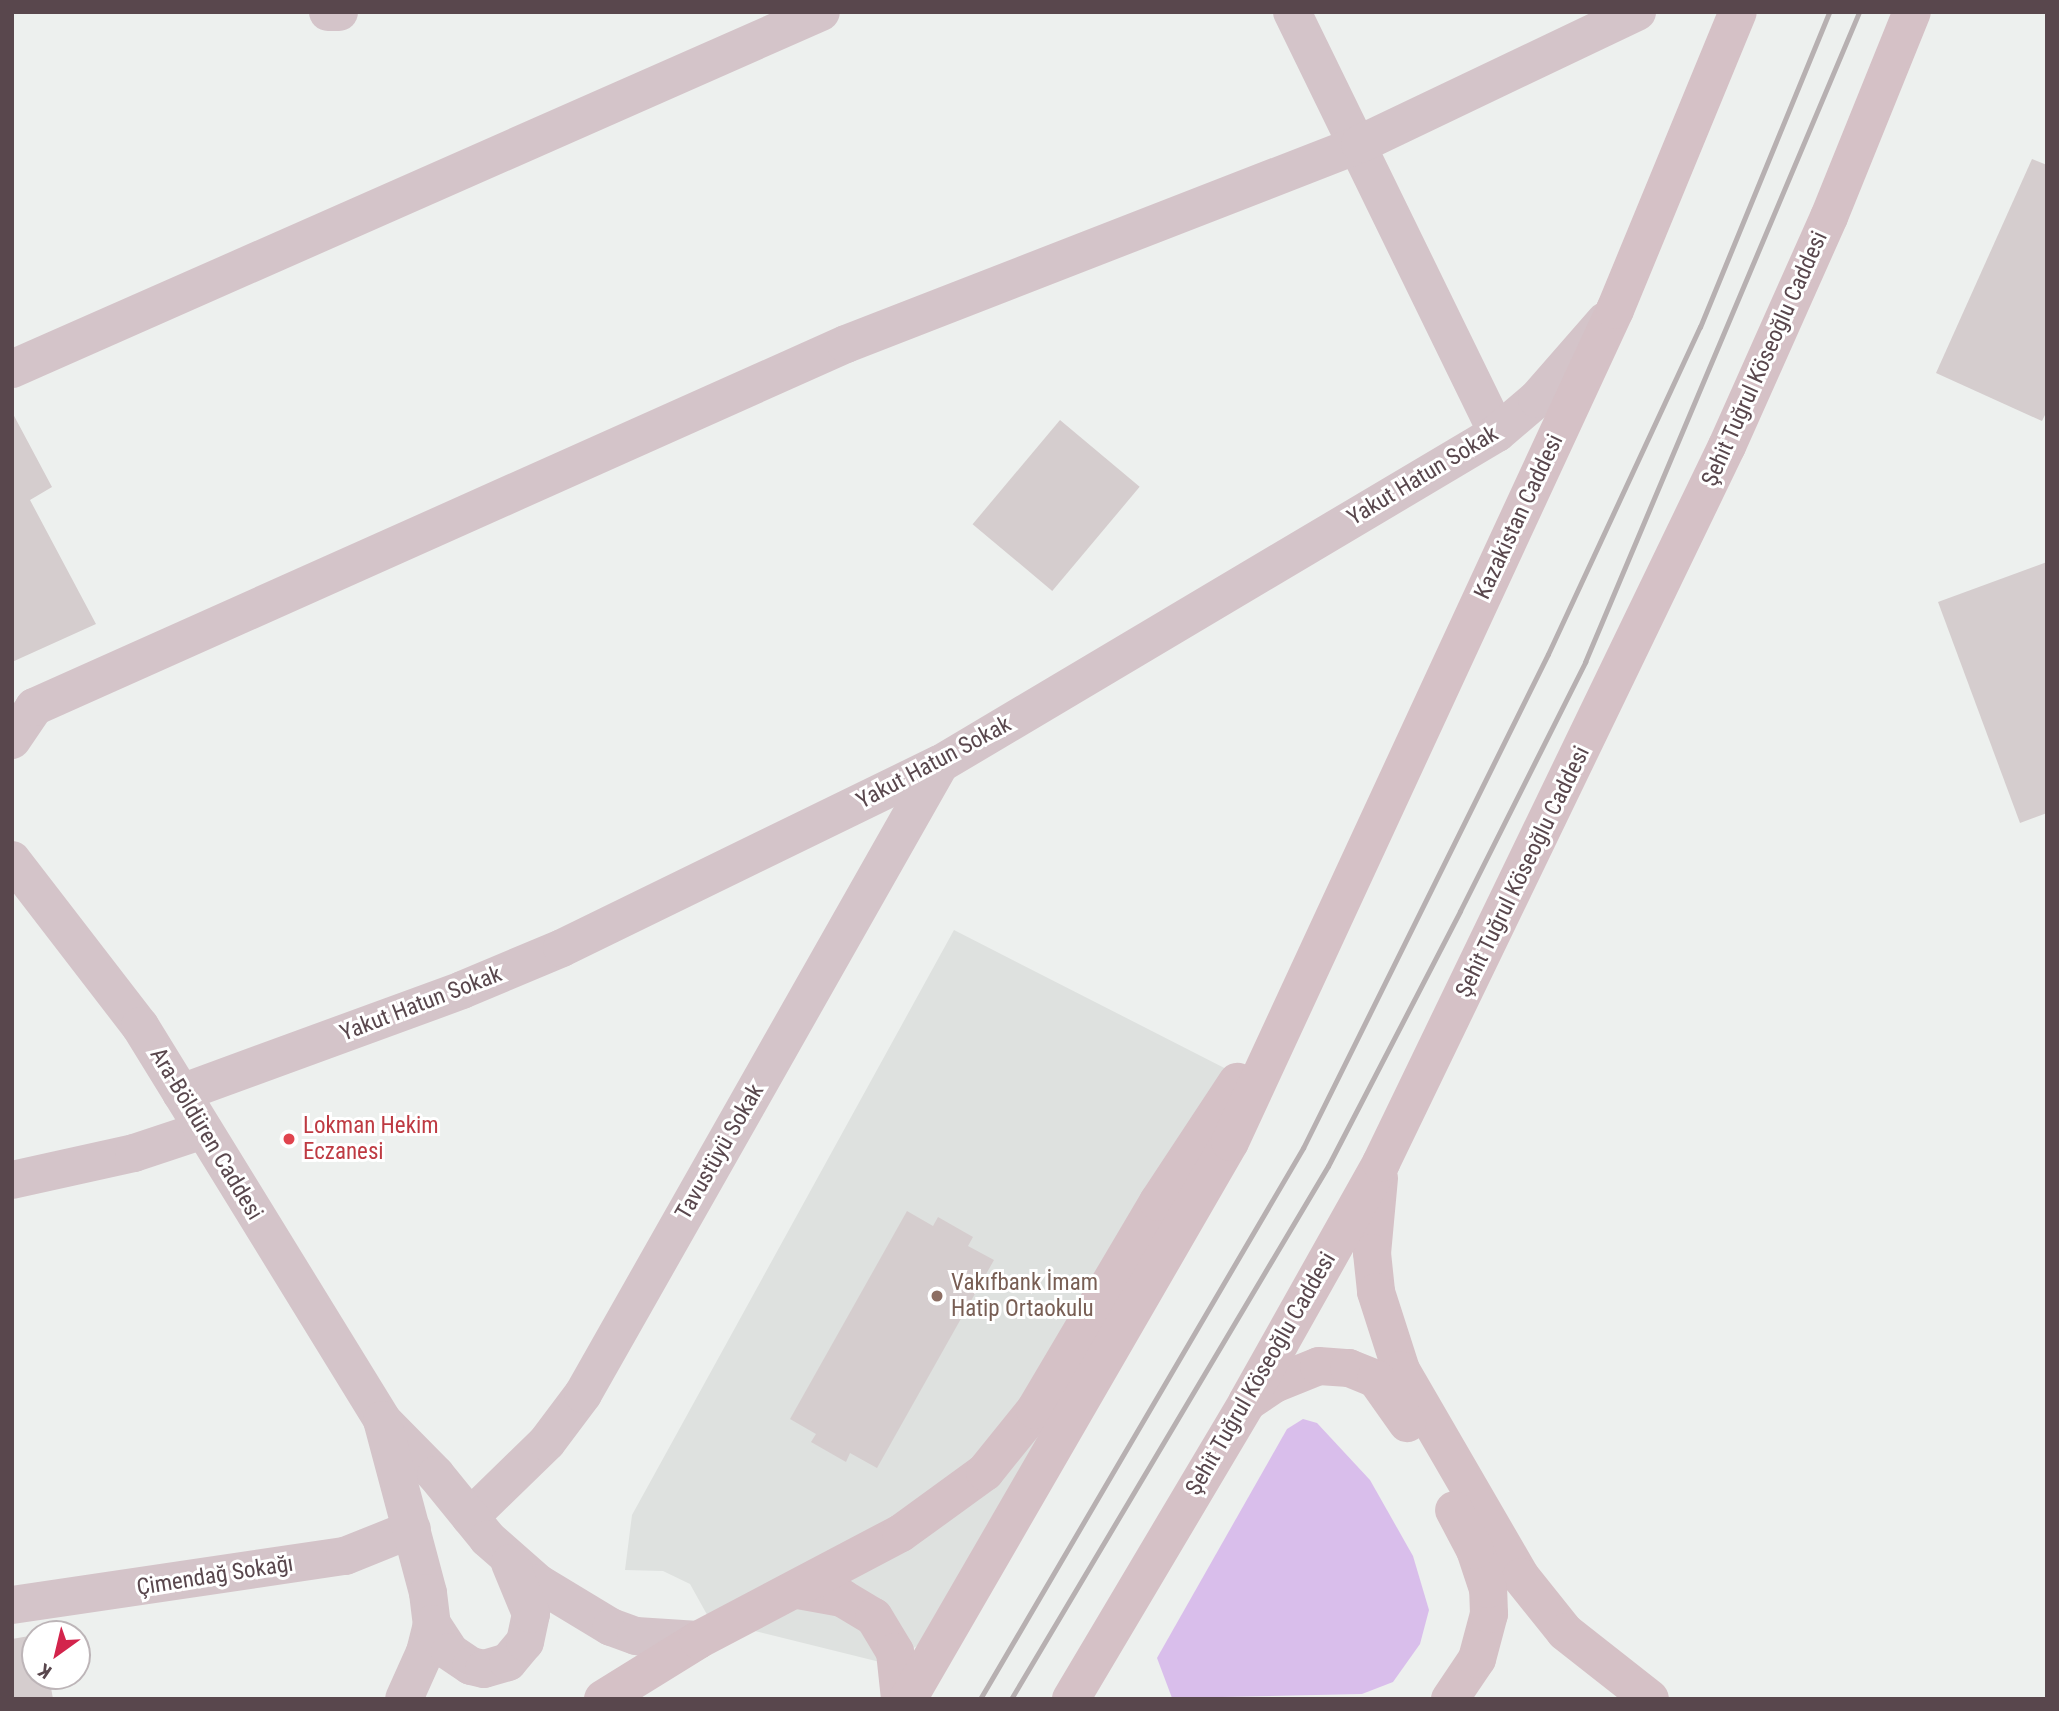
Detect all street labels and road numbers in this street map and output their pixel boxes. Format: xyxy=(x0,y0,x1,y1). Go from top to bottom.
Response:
street label: Şehit Tuğrul Köseoğlu Caddesi xyxy=(1696,227,1834,491)
street label: Yakut Hatun Sokak xyxy=(1343,420,1503,532)
street label: Kazakistan Caddesi xyxy=(1469,430,1569,604)
street label: Yakut Hatun Sokak xyxy=(852,711,1016,815)
street label: Şehit Tuğrul Köseoğlu Caddesi xyxy=(1450,742,1596,1002)
street label: Yakut Hatun Sokak xyxy=(336,961,506,1047)
street label: Ara-Böldüren Caddesi xyxy=(144,1043,268,1225)
street label: Tavustüyü Sokak xyxy=(670,1079,770,1225)
street label: Şehit Tuğrul Köseoğlu Caddesi xyxy=(1180,1247,1342,1501)
street label: Çimendağ Sokağı xyxy=(135,1550,295,1602)

